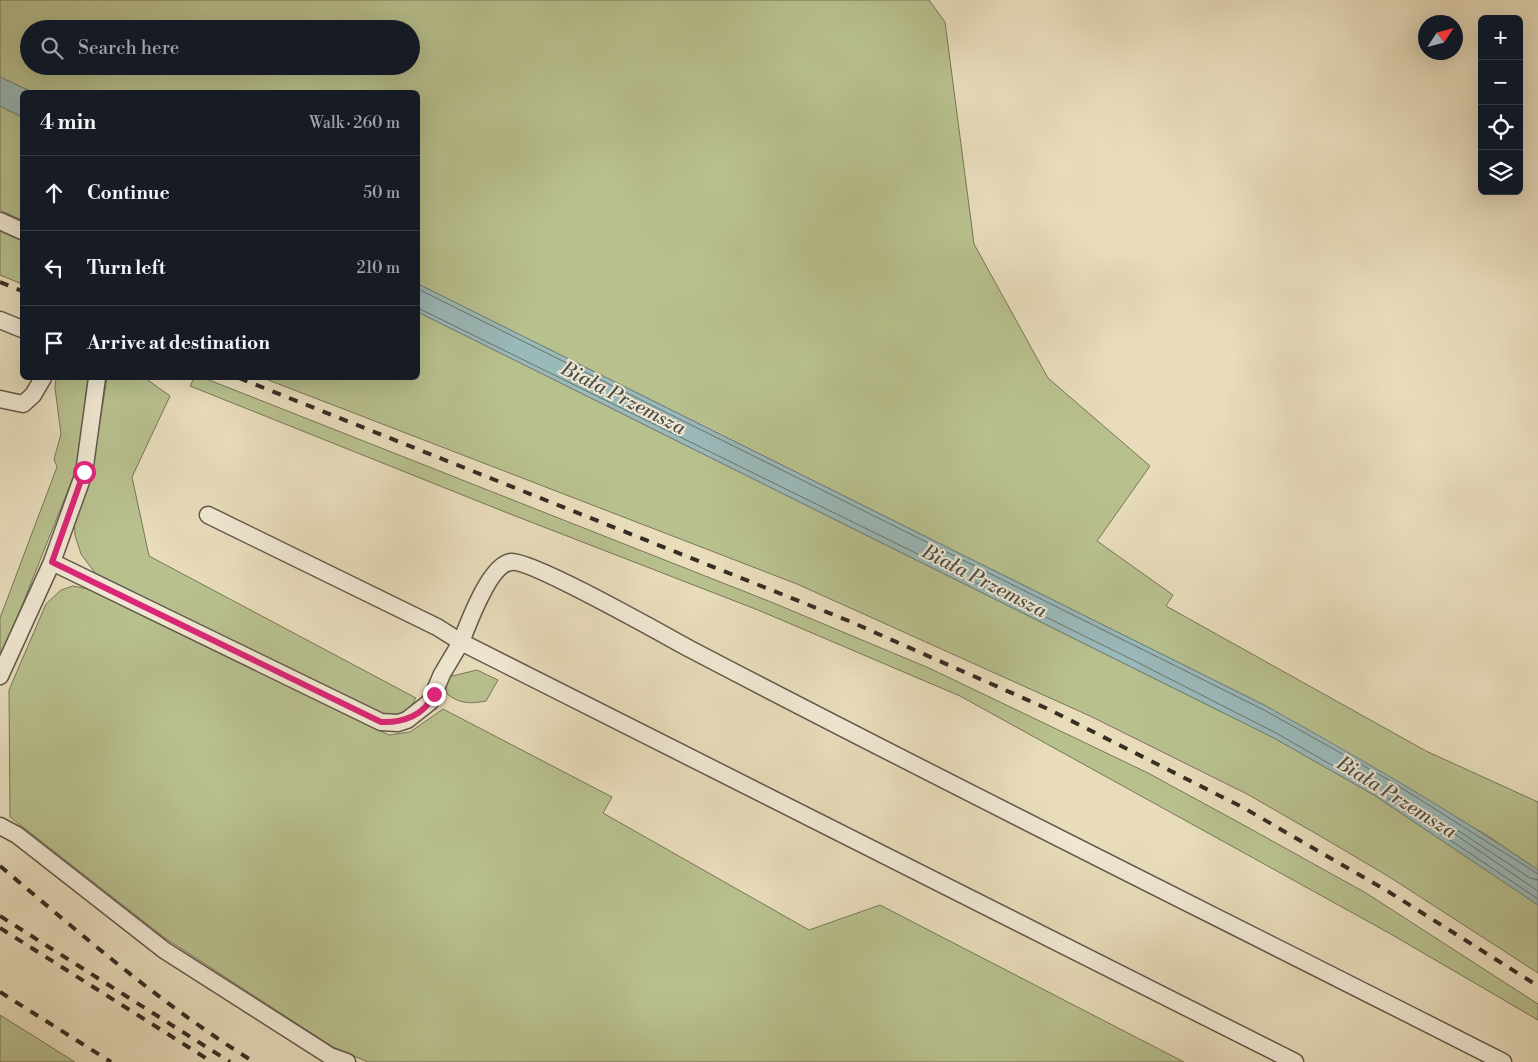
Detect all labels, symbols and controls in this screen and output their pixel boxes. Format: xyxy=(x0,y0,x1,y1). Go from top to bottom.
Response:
north arrow xyxy=(1418,15,1463,60)
map controls xyxy=(1478,15,1523,195)
button: + xyxy=(1478,15,1523,60)
search box xyxy=(20,20,420,75)
icon: search xyxy=(38,34,66,62)
text: Search here xyxy=(78,36,179,60)
button: − xyxy=(1478,60,1523,105)
button: locate xyxy=(1478,105,1523,150)
text: 4 min xyxy=(40,110,96,136)
text: Walk · 260 m xyxy=(309,113,400,133)
button: layers xyxy=(1478,150,1523,195)
icon: ahead xyxy=(40,179,68,207)
text: Continue xyxy=(87,181,170,205)
text: 50 m xyxy=(363,183,400,203)
icon: left xyxy=(40,254,68,282)
text: Turn left xyxy=(87,256,166,280)
text: 210 m xyxy=(356,258,400,278)
icon: arrive xyxy=(40,329,68,357)
text: Arrive at destination xyxy=(87,331,270,355)
water label: Biała Przemsza xyxy=(556,356,690,442)
route start xyxy=(73,461,96,484)
water label: Biała Przemsza xyxy=(917,539,1051,625)
route end xyxy=(423,683,446,706)
water label: Biała Przemsza xyxy=(1331,751,1461,845)

